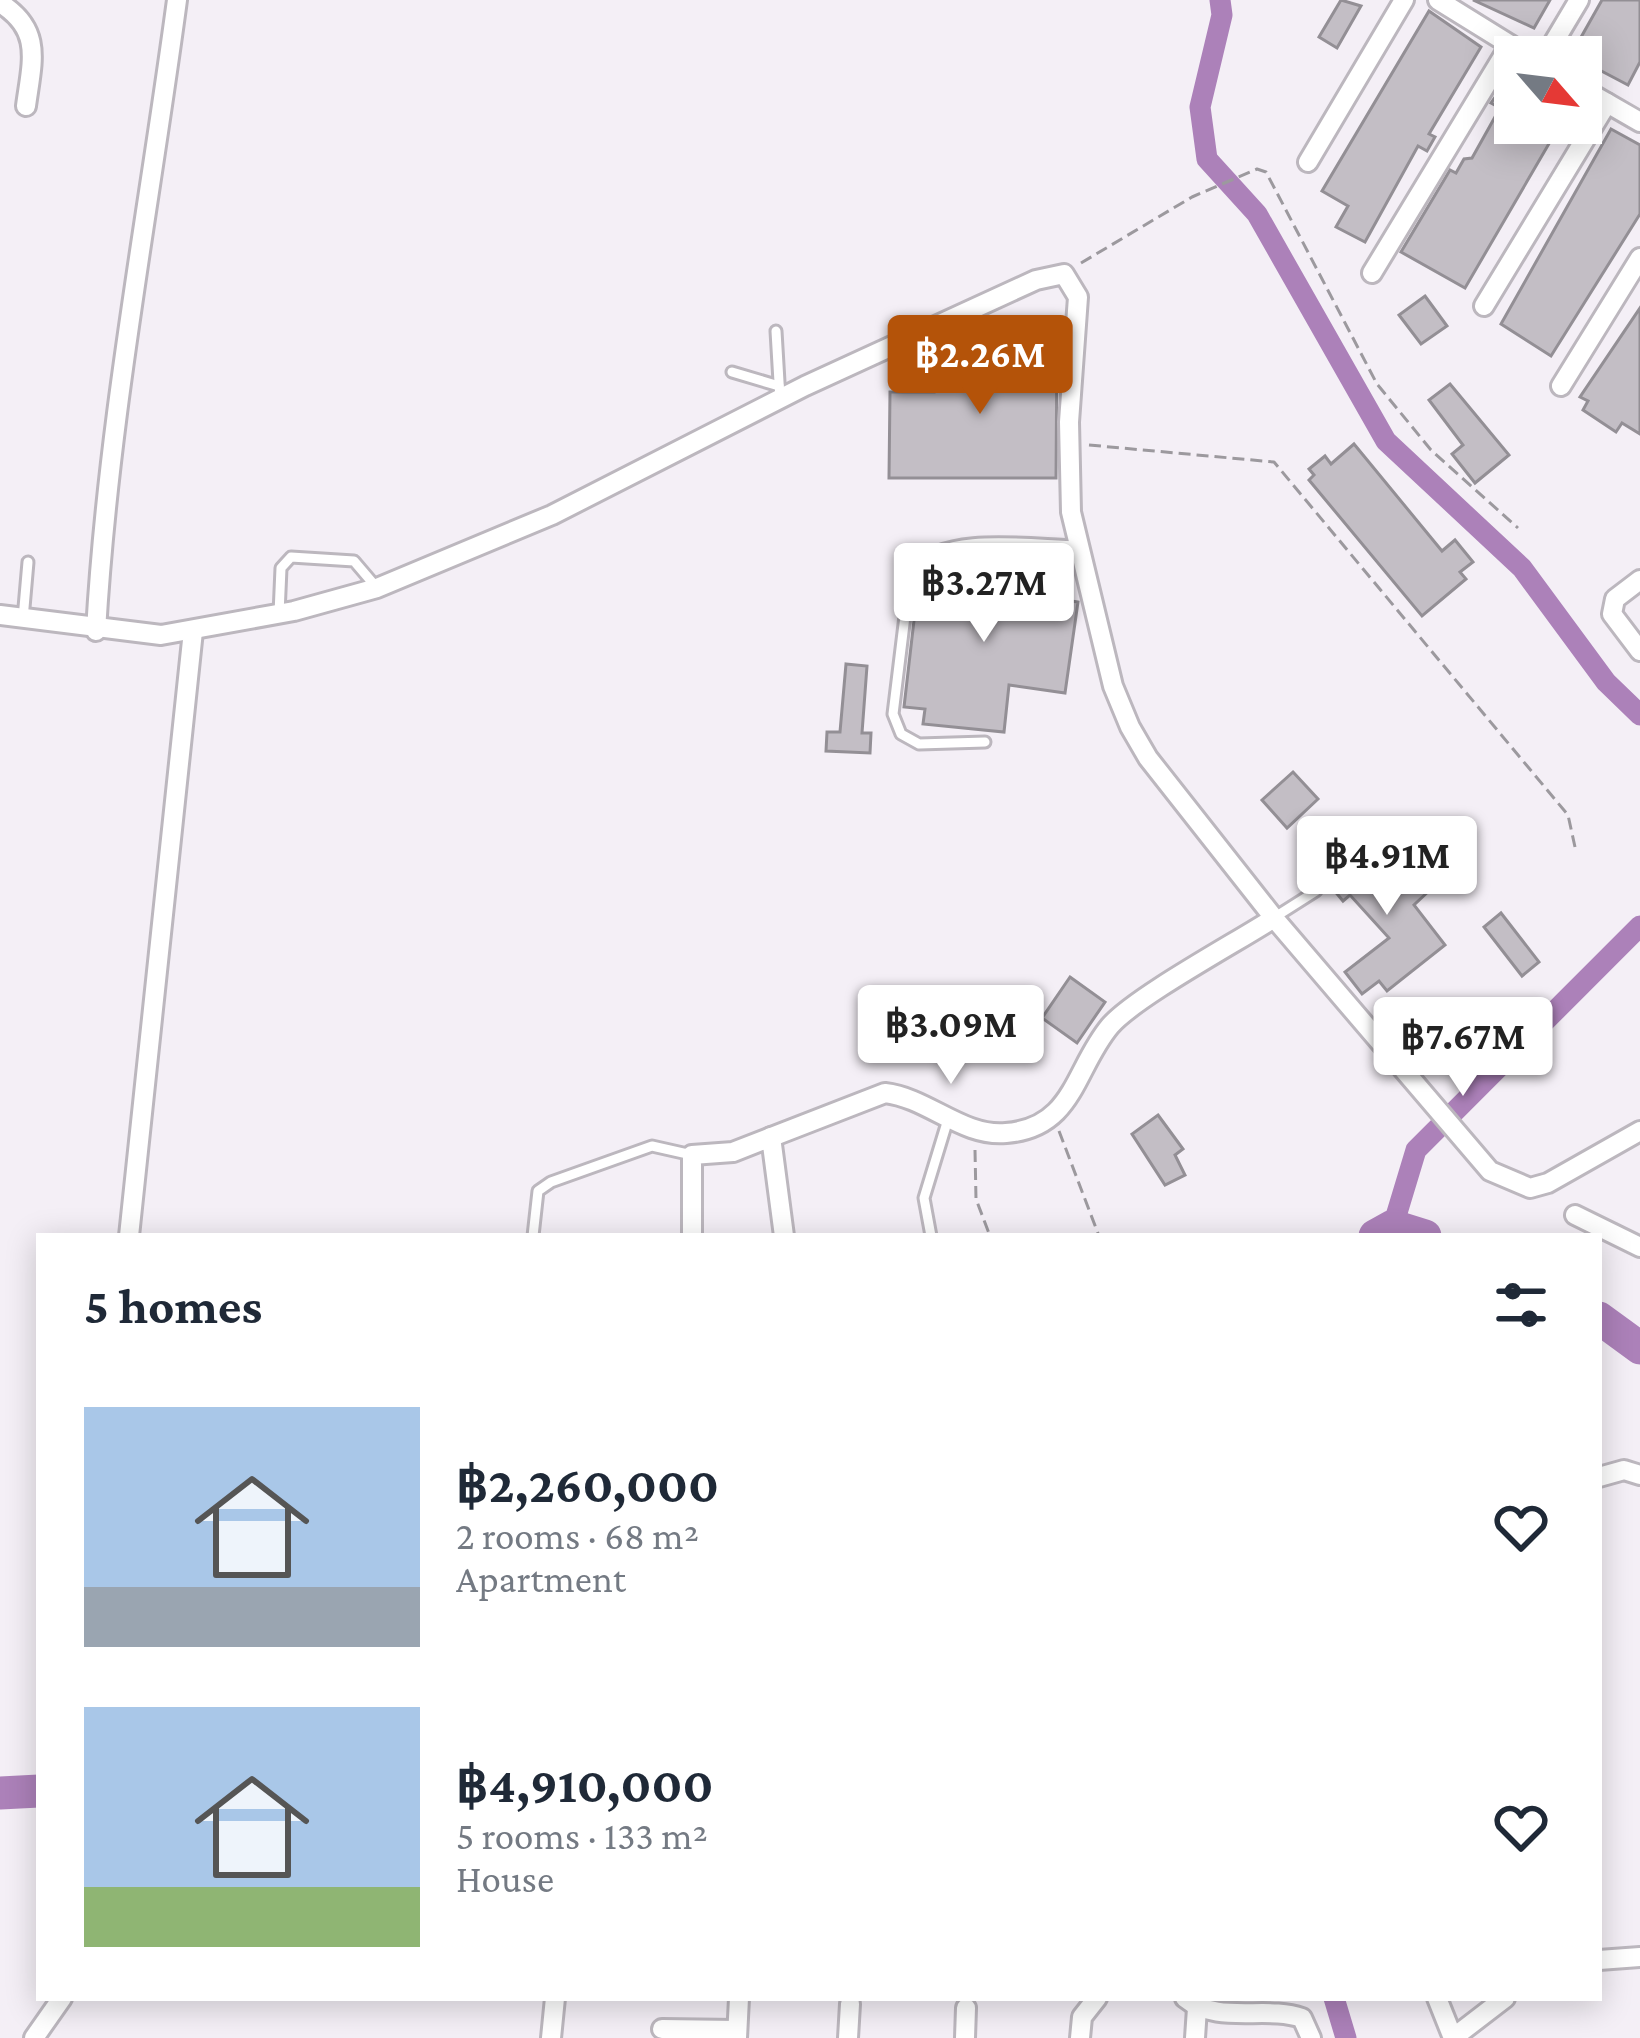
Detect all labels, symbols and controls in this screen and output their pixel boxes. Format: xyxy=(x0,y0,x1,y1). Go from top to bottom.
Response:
north arrow xyxy=(1494,36,1602,144)
map controls xyxy=(1494,36,1602,144)
pin: ฿2.26M xyxy=(882,315,1078,417)
text: ฿2.26M xyxy=(915,332,1045,375)
pin: ฿3.27M xyxy=(886,543,1082,645)
text: ฿3.27M xyxy=(921,560,1047,603)
pin: ฿4.91M xyxy=(1289,816,1485,918)
text: ฿4.91M xyxy=(1324,833,1450,876)
pin: ฿3.09M xyxy=(853,985,1049,1087)
pin: ฿7.67M xyxy=(1365,997,1561,1099)
text: ฿3.09M xyxy=(885,1002,1017,1045)
text: ฿7.67M xyxy=(1401,1014,1525,1057)
icon: filters xyxy=(1488,1272,1554,1338)
text: 5 homes xyxy=(84,1277,262,1334)
icon: home xyxy=(180,1455,324,1599)
text: ฿2,260,000 xyxy=(456,1456,719,1513)
icon: heart xyxy=(1488,1494,1554,1560)
text: 2 rooms · 68 m² xyxy=(456,1514,699,1557)
text: Apartment xyxy=(456,1557,626,1600)
icon: home xyxy=(180,1755,324,1899)
text: ฿4,910,000 xyxy=(456,1756,713,1813)
icon: heart xyxy=(1488,1794,1554,1860)
text: 5 rooms · 133 m² xyxy=(456,1814,708,1857)
text: House xyxy=(456,1857,554,1900)

